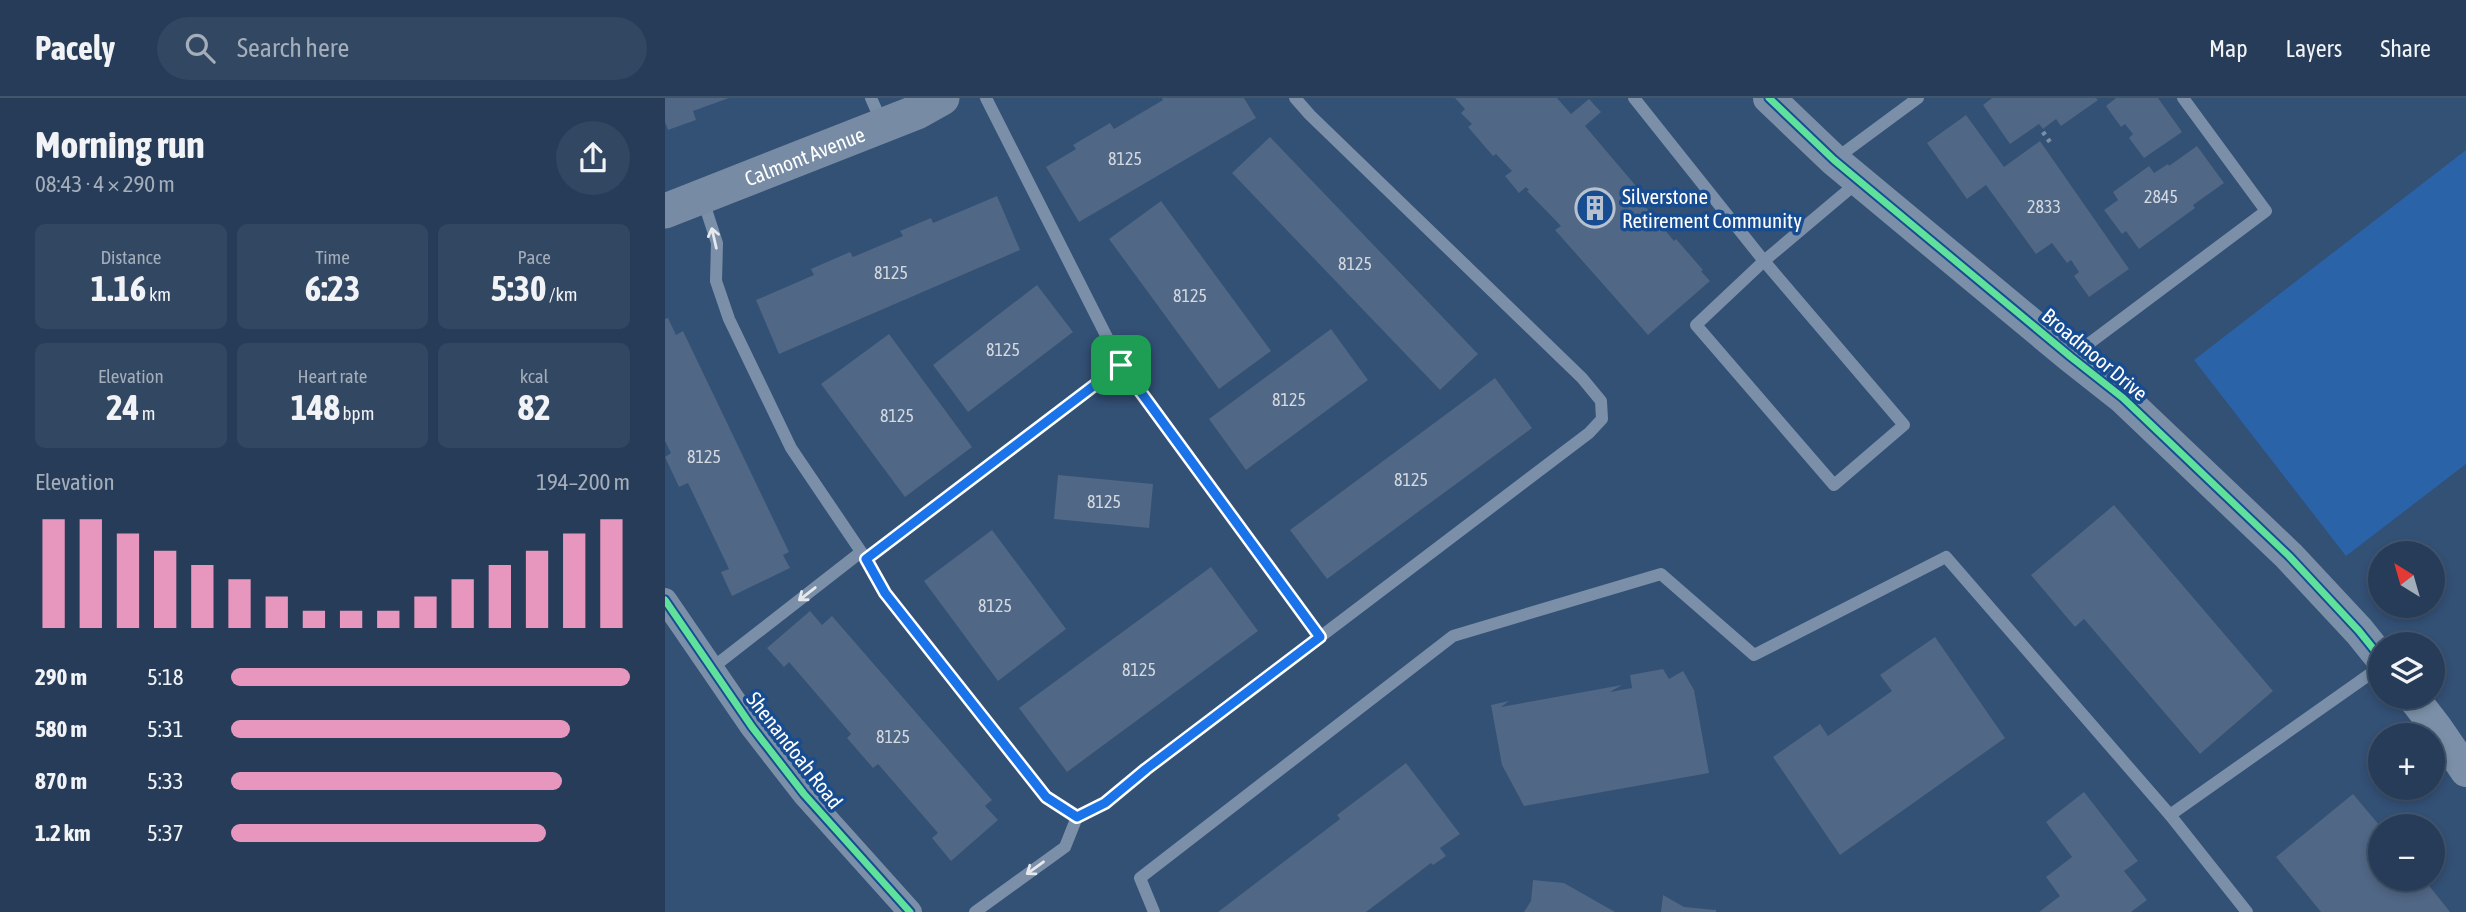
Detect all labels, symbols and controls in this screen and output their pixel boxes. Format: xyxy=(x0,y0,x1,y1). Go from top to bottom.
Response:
search box xyxy=(157,17,647,80)
text: Pacely xyxy=(35,29,115,67)
icon: search xyxy=(181,29,219,67)
text: Search here xyxy=(237,33,349,63)
text: Map xyxy=(2209,35,2248,62)
text: Layers xyxy=(2286,35,2342,62)
text: Share xyxy=(2380,35,2431,62)
button: share xyxy=(556,121,630,195)
street label: Calmont Avenue xyxy=(741,122,868,191)
text: Morning run xyxy=(35,123,205,166)
house number: 8125 xyxy=(1108,148,1142,169)
text: 08:43 · 4 × 290 m xyxy=(35,171,175,197)
place label: Silverstone Retirement Community xyxy=(1622,184,1802,232)
house number: 2845 xyxy=(2144,186,2178,207)
building icon: Silverstone Retirement Community xyxy=(1574,187,1616,229)
house number: 2833 xyxy=(2027,196,2061,217)
one-way arrow xyxy=(707,227,721,250)
text: Distance xyxy=(100,246,161,268)
text: Time xyxy=(315,246,350,268)
text: Pace xyxy=(517,246,551,268)
house number: 8125 xyxy=(1338,253,1372,274)
house number: 8125 xyxy=(874,262,908,283)
text: 1.16 xyxy=(91,268,146,308)
text: 6:23 xyxy=(305,268,360,308)
text: 5:30 xyxy=(491,268,546,308)
text: km xyxy=(146,283,171,305)
text: /km xyxy=(546,283,578,305)
house number: 8125 xyxy=(1173,285,1207,306)
street label: Broadmoor Drive xyxy=(2037,303,2153,405)
pin xyxy=(1091,335,1151,395)
house number: 8125 xyxy=(986,339,1020,360)
icon: arrive xyxy=(1102,346,1140,384)
text: Elevation xyxy=(98,365,164,387)
text: Heart rate xyxy=(298,365,367,387)
text: kcal xyxy=(520,365,549,387)
text: 24 xyxy=(106,387,139,427)
text: 148 xyxy=(291,387,340,427)
text: 82 xyxy=(518,387,551,427)
house number: 8125 xyxy=(1272,389,1306,410)
text: m xyxy=(139,402,155,424)
text: bpm xyxy=(340,402,374,424)
house number: 8125 xyxy=(880,405,914,426)
house number: 8125 xyxy=(687,446,721,467)
text: Elevation xyxy=(35,469,115,495)
text: 194–200 m xyxy=(536,469,630,495)
house number: 8125 xyxy=(1394,469,1428,490)
house number: 8125 xyxy=(1087,491,1121,512)
north arrow xyxy=(2368,541,2445,618)
map controls xyxy=(2368,541,2445,891)
one-way arrow xyxy=(799,586,817,601)
house number: 8125 xyxy=(978,595,1012,616)
button: layers xyxy=(2368,632,2445,709)
house number: 8125 xyxy=(1122,659,1156,680)
text: 290 m xyxy=(35,664,87,690)
text: 5:18 xyxy=(147,664,184,690)
street label: Shenandoah Road xyxy=(742,687,848,813)
text: 580 m xyxy=(35,716,87,742)
text: 5:31 xyxy=(147,716,184,742)
button: + xyxy=(2368,723,2445,800)
house number: 8125 xyxy=(876,726,910,747)
text: 870 m xyxy=(35,768,87,794)
text: 5:33 xyxy=(147,768,184,794)
button: − xyxy=(2368,814,2445,891)
text: 1.2 km xyxy=(35,820,91,846)
text: 5:37 xyxy=(147,820,184,846)
one-way arrow xyxy=(1026,861,1045,875)

